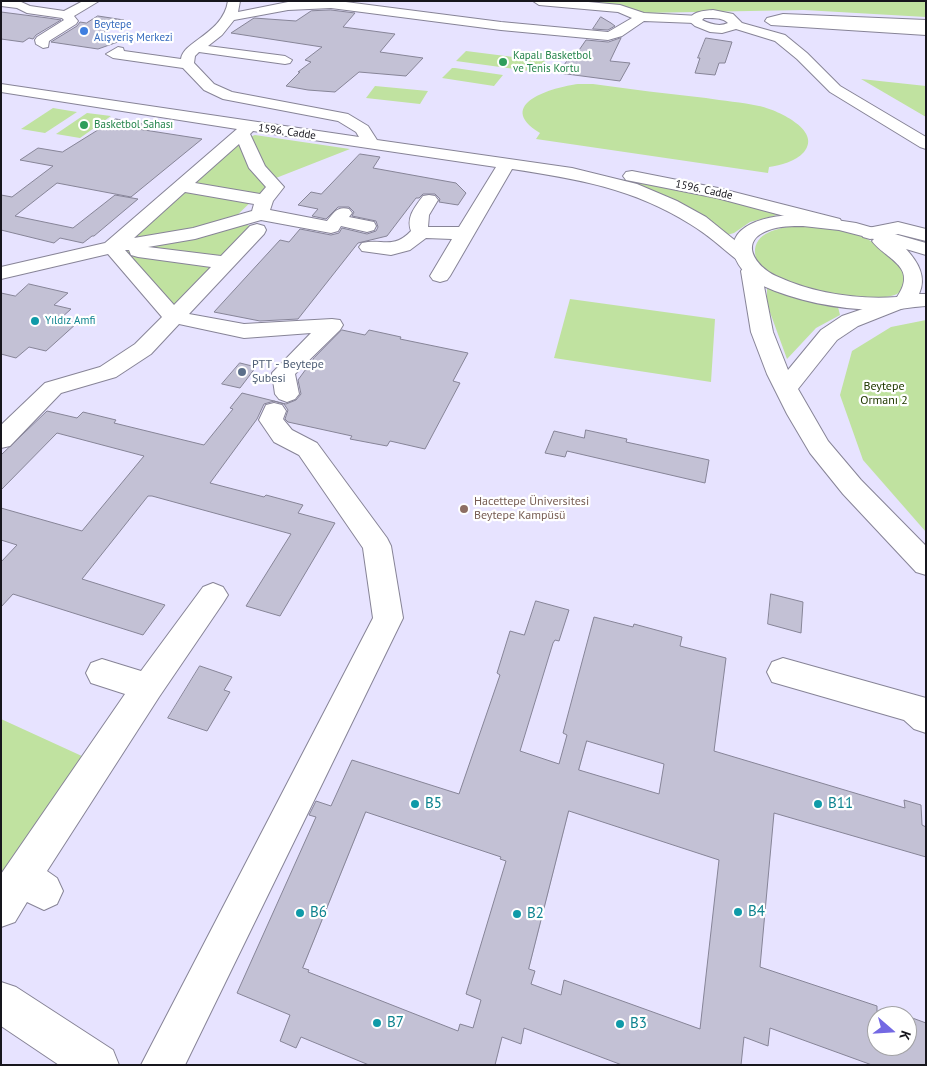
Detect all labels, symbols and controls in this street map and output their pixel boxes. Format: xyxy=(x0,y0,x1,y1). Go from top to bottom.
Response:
place label: Beytepe Alışveriş Merkezi xyxy=(94,18,173,44)
marker: Beytepe Alışveriş Merkezi xyxy=(78,25,90,37)
place label: Kapalı Basketbol ve Tenis Kortu xyxy=(513,49,591,75)
marker: Kapalı Basketbol ve Tenis Kortu xyxy=(497,56,509,68)
place label: Basketbol Sahası xyxy=(94,118,173,132)
marker: Basketbol Sahası xyxy=(78,119,90,131)
street label: 1596. Cadde xyxy=(257,121,317,143)
street label: 1596. Cadde xyxy=(674,177,734,203)
place label: Yıldız Amfi xyxy=(45,314,95,328)
marker: Yıldız Amfi xyxy=(29,315,41,327)
place label: PTT - Beytepe Şubesi xyxy=(252,358,324,386)
marker: PTT - Beytepe Şubesi xyxy=(236,366,248,378)
park label: Beytepe Ormanı 2 xyxy=(860,380,908,408)
place label: Hacettepe Üniversitesi Beytepe Kampüsü xyxy=(474,495,589,523)
marker: Hacettepe Üniversitesi Beytepe Kampüsü xyxy=(458,503,470,515)
place label: B5 xyxy=(425,795,442,813)
place label: B11 xyxy=(828,795,853,813)
marker: B5 xyxy=(409,798,421,810)
marker: B11 xyxy=(812,798,824,810)
place label: B4 xyxy=(748,903,765,921)
place label: B6 xyxy=(310,904,327,922)
place label: B2 xyxy=(527,905,544,923)
marker: B4 xyxy=(732,906,744,918)
marker: B6 xyxy=(294,907,306,919)
marker: B2 xyxy=(511,908,523,920)
north arrow xyxy=(867,1006,917,1056)
place label: B7 xyxy=(387,1014,404,1032)
place label: B3 xyxy=(630,1015,647,1033)
marker: B7 xyxy=(371,1017,383,1029)
marker: B3 xyxy=(614,1018,626,1030)
text: K xyxy=(895,1029,915,1043)

